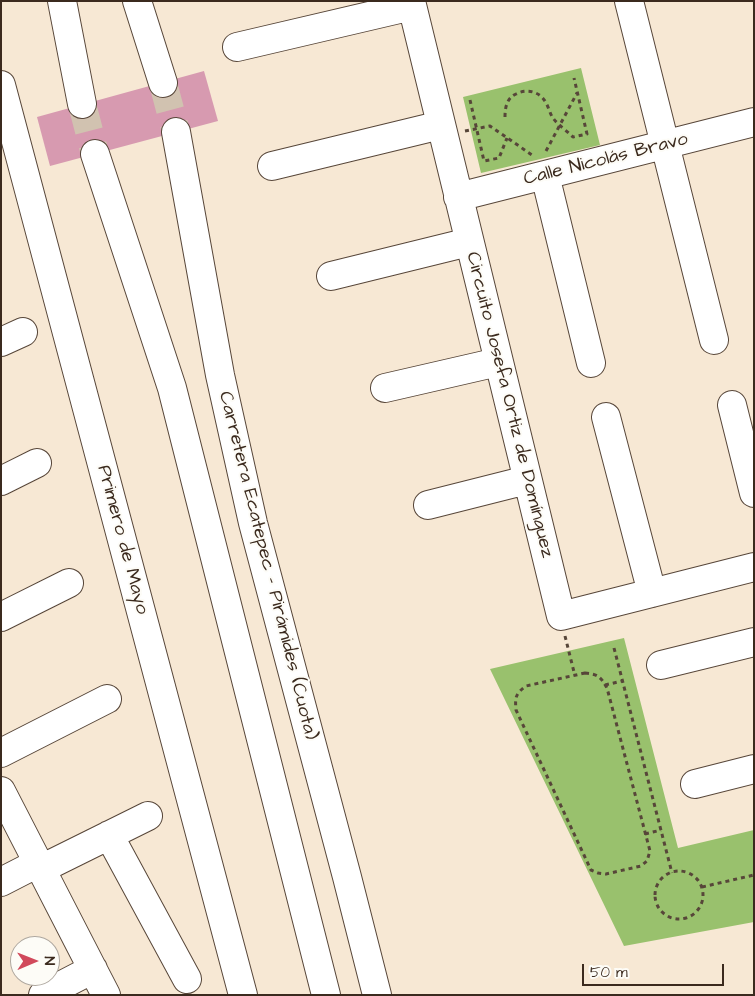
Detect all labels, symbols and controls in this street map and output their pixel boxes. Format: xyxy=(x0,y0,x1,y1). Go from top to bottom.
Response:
street label: Calle Nicolás Bravo xyxy=(522,129,690,191)
street label: Circuito Josefa Ortiz de Domínguez xyxy=(460,250,558,560)
street label: Carretera Ecatepec - Pirámides (Cuota) xyxy=(213,389,321,743)
street label: Primero de Mayo xyxy=(91,463,153,617)
north arrow xyxy=(10,936,60,986)
scale bar xyxy=(585,954,728,986)
text: N xyxy=(39,956,59,965)
text: 50 m xyxy=(590,962,628,983)

